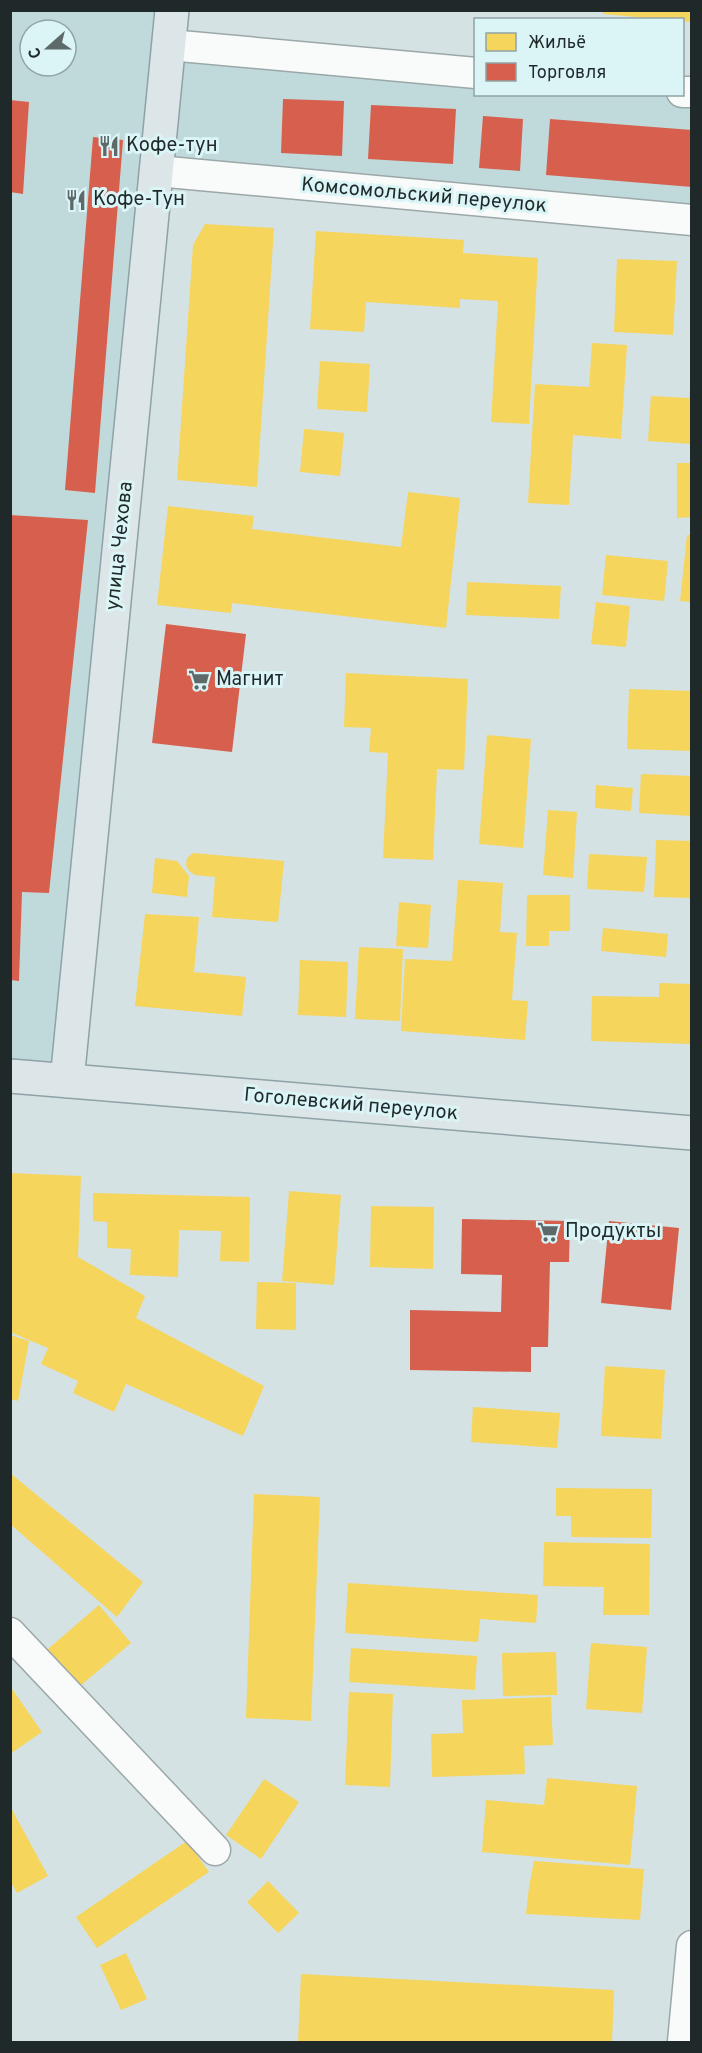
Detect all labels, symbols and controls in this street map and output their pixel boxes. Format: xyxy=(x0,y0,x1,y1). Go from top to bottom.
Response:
north arrow xyxy=(18,18,78,78)
legend xyxy=(474,18,684,96)
text: Жильё xyxy=(528,32,586,55)
text: С xyxy=(25,44,47,61)
text: Торговля xyxy=(528,62,606,85)
place label: Кофе-тун xyxy=(126,133,218,159)
restaurant icon: Кофе-тун xyxy=(97,134,121,158)
street label: Комсомольский переулок xyxy=(300,172,548,220)
place label: Кофе-Тун xyxy=(93,187,185,213)
restaurant icon: Кофе-Тун xyxy=(64,188,88,212)
street label: улица Чехова xyxy=(100,480,140,612)
place label: Магнит xyxy=(216,667,284,693)
supermarket icon: Магнит xyxy=(187,668,211,692)
street label: Гоголевский переулок xyxy=(243,1083,459,1127)
place label: Продукты xyxy=(565,1219,661,1245)
supermarket icon: Продукты xyxy=(536,1220,560,1244)

